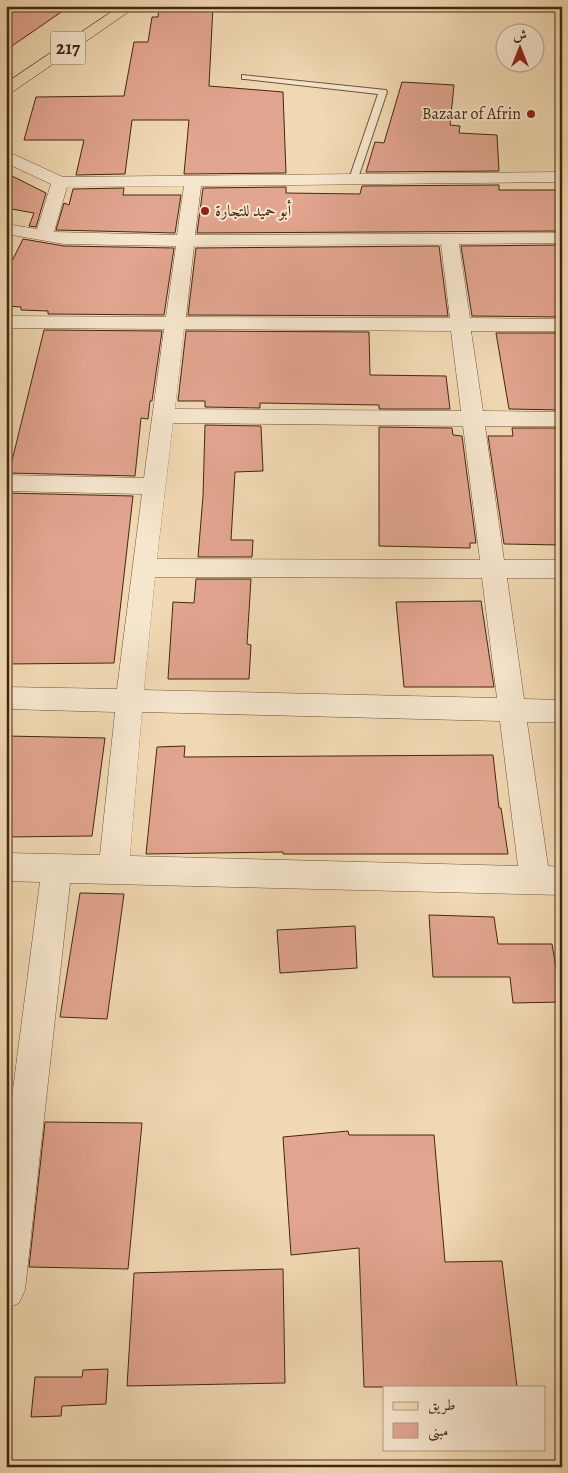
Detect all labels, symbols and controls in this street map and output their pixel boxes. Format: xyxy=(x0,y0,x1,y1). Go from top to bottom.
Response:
north arrow xyxy=(496,22,546,72)
text: ش xyxy=(513,26,527,45)
road number: 217 xyxy=(50,32,86,64)
place label: Bazaar of Afrin xyxy=(422,103,521,125)
marker: Bazaar of Afrin xyxy=(525,108,537,120)
place label: أبو حميد للتجارة xyxy=(215,199,291,222)
marker: أبو حميد للتجارة xyxy=(199,205,211,217)
legend xyxy=(383,1386,546,1450)
text: طريق xyxy=(428,1395,455,1415)
text: مبنى xyxy=(428,1421,448,1442)

